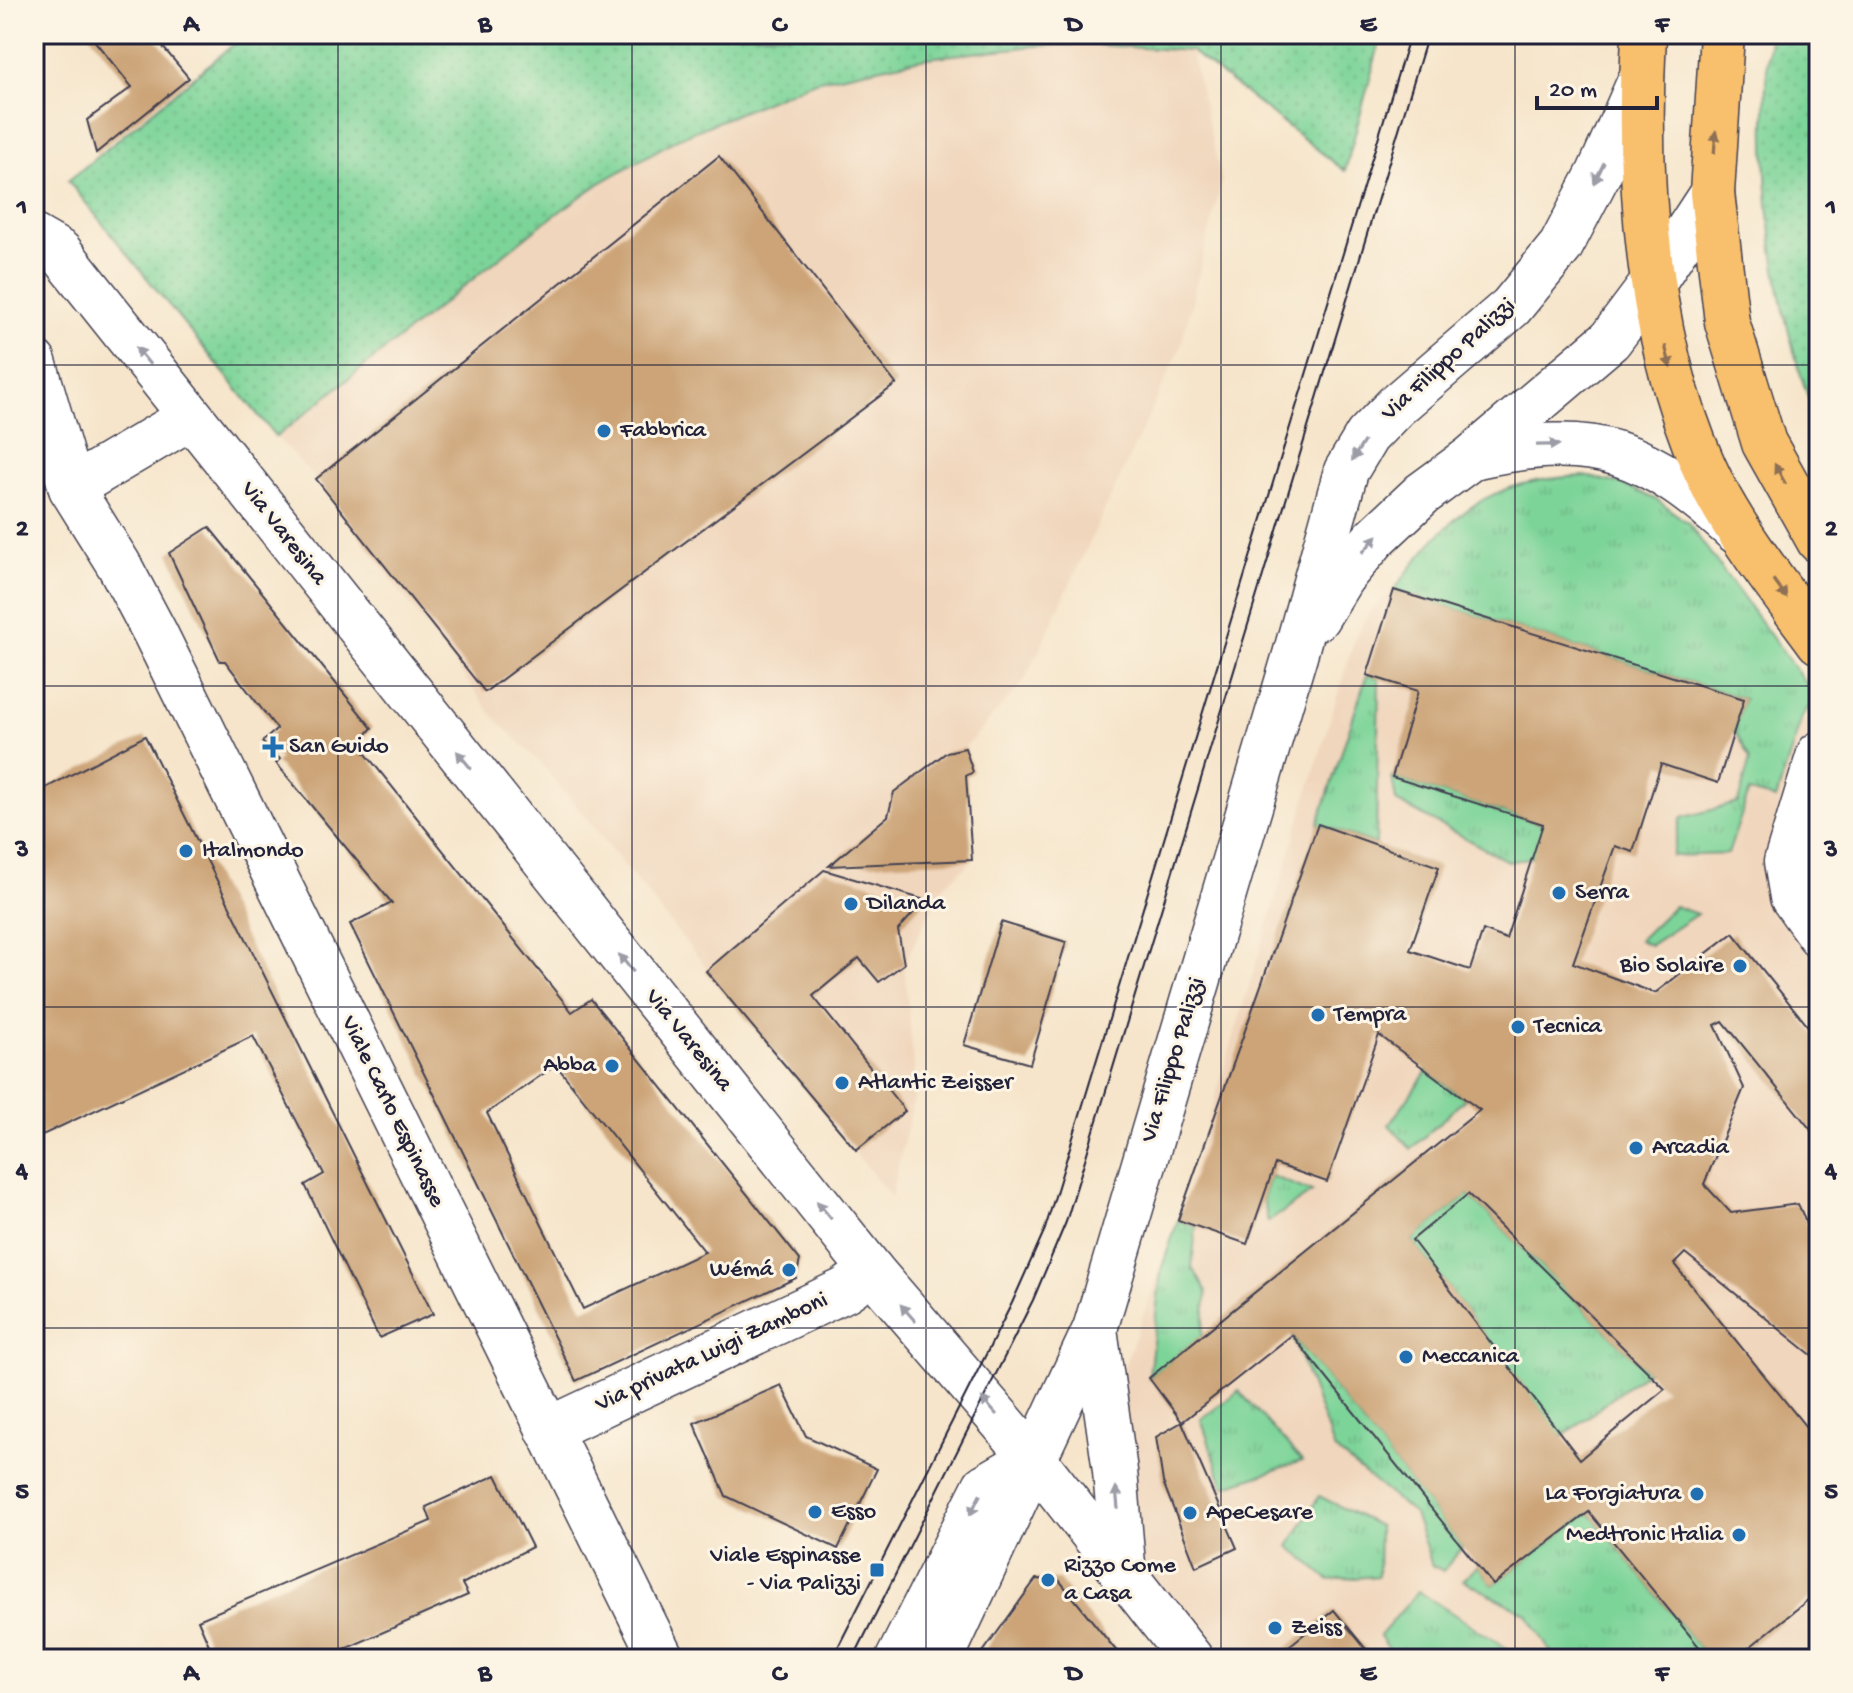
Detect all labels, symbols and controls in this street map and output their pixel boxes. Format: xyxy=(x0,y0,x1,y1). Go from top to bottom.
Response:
text: A xyxy=(182,11,200,42)
text: B xyxy=(477,11,493,42)
text: C xyxy=(772,11,789,42)
text: D xyxy=(1064,11,1084,42)
text: E xyxy=(1360,11,1378,42)
text: F xyxy=(1654,11,1670,42)
scale bar xyxy=(1537,60,1657,110)
text: 20 m xyxy=(1549,77,1597,106)
one-way arrow xyxy=(1709,129,1722,154)
one-way arrow xyxy=(1592,162,1606,185)
text: 1 xyxy=(16,194,27,225)
text: 1 xyxy=(1825,194,1836,225)
street label: Via Filippo Palizzi xyxy=(1375,292,1522,429)
one-way arrow xyxy=(1662,344,1675,369)
one-way arrow xyxy=(135,346,151,366)
place label: Fabbrica xyxy=(619,417,707,446)
marker: Fabbrica xyxy=(595,422,613,440)
one-way arrow xyxy=(1536,439,1561,451)
one-way arrow xyxy=(1351,440,1365,462)
one-way arrow xyxy=(1773,463,1787,485)
street label: Via Varesina xyxy=(233,475,333,592)
text: 2 xyxy=(16,515,29,546)
text: 2 xyxy=(1825,515,1838,546)
one-way arrow xyxy=(1361,535,1378,555)
one-way arrow xyxy=(1772,578,1787,599)
place label: San Guido xyxy=(289,733,389,762)
marker: San Guido xyxy=(264,738,282,756)
one-way arrow xyxy=(456,750,473,770)
text: 3 xyxy=(14,836,29,867)
text: 3 xyxy=(1823,836,1838,867)
place label: Italmondo xyxy=(202,837,304,866)
marker: Italmondo xyxy=(177,842,195,860)
place label: Serra xyxy=(1575,879,1630,908)
marker: Serra xyxy=(1550,884,1568,902)
place label: Dilanda xyxy=(865,890,946,919)
marker: Dilanda xyxy=(842,895,860,913)
place label: Bio Solaire xyxy=(1619,952,1725,981)
one-way arrow xyxy=(619,953,635,973)
marker: Bio Solaire xyxy=(1731,957,1749,975)
street label: Via Filippo Palizzi xyxy=(1135,974,1213,1147)
street label: Via Varesina xyxy=(637,983,739,1099)
place label: Tempra xyxy=(1332,1001,1407,1030)
marker: Tempra xyxy=(1309,1006,1327,1024)
street label: Viale Carlo Espinasse xyxy=(333,1011,451,1213)
place label: Tecnica xyxy=(1532,1013,1603,1042)
marker: Tecnica xyxy=(1509,1018,1527,1036)
place label: Abba xyxy=(543,1052,597,1081)
marker: Abba xyxy=(603,1057,621,1075)
place label: Atlantic Zeisser xyxy=(858,1069,1015,1098)
marker: Atlantic Zeisser xyxy=(833,1074,851,1092)
place label: Arcadia xyxy=(1652,1134,1729,1163)
marker: Arcadia xyxy=(1627,1139,1645,1157)
text: 4 xyxy=(15,1157,29,1188)
text: 4 xyxy=(1824,1157,1838,1188)
one-way arrow xyxy=(816,1200,832,1220)
place label: Wémá xyxy=(710,1256,774,1285)
marker: Wémá xyxy=(780,1261,798,1279)
street label: Via privata Luigi Zamboni xyxy=(590,1286,833,1420)
one-way arrow xyxy=(900,1304,917,1324)
place label: Meccanica xyxy=(1422,1343,1519,1372)
marker: Meccanica xyxy=(1397,1348,1415,1366)
one-way arrow xyxy=(981,1397,998,1417)
text: 5 xyxy=(15,1478,29,1509)
text: 5 xyxy=(1824,1478,1838,1509)
place label: La Forgiatura xyxy=(1545,1480,1682,1509)
one-way arrow xyxy=(1110,1485,1123,1510)
marker: La Forgiatura xyxy=(1688,1485,1706,1503)
one-way arrow xyxy=(968,1494,982,1517)
place label: Esso xyxy=(831,1498,876,1527)
place label: ApeCesare xyxy=(1206,1499,1313,1528)
marker: Esso xyxy=(806,1503,824,1521)
marker: ApeCesare xyxy=(1181,1504,1199,1522)
place label: Medtronic Italia xyxy=(1566,1521,1724,1550)
marker: Medtronic Italia xyxy=(1730,1526,1748,1544)
place label: Viale Espinasse - Via Palizzi xyxy=(709,1542,862,1599)
place label: Rizzo Come a Casa xyxy=(1064,1552,1177,1609)
marker: Viale Espinasse - Via Palizzi xyxy=(868,1561,886,1579)
marker: Rizzo Come a Casa xyxy=(1039,1571,1057,1589)
place label: Zeiss xyxy=(1291,1614,1343,1643)
marker: Zeiss xyxy=(1266,1619,1284,1637)
text: A xyxy=(182,1660,200,1691)
text: B xyxy=(477,1660,493,1691)
text: C xyxy=(772,1660,789,1691)
text: D xyxy=(1064,1660,1084,1691)
text: E xyxy=(1360,1660,1378,1691)
text: F xyxy=(1654,1660,1670,1691)

